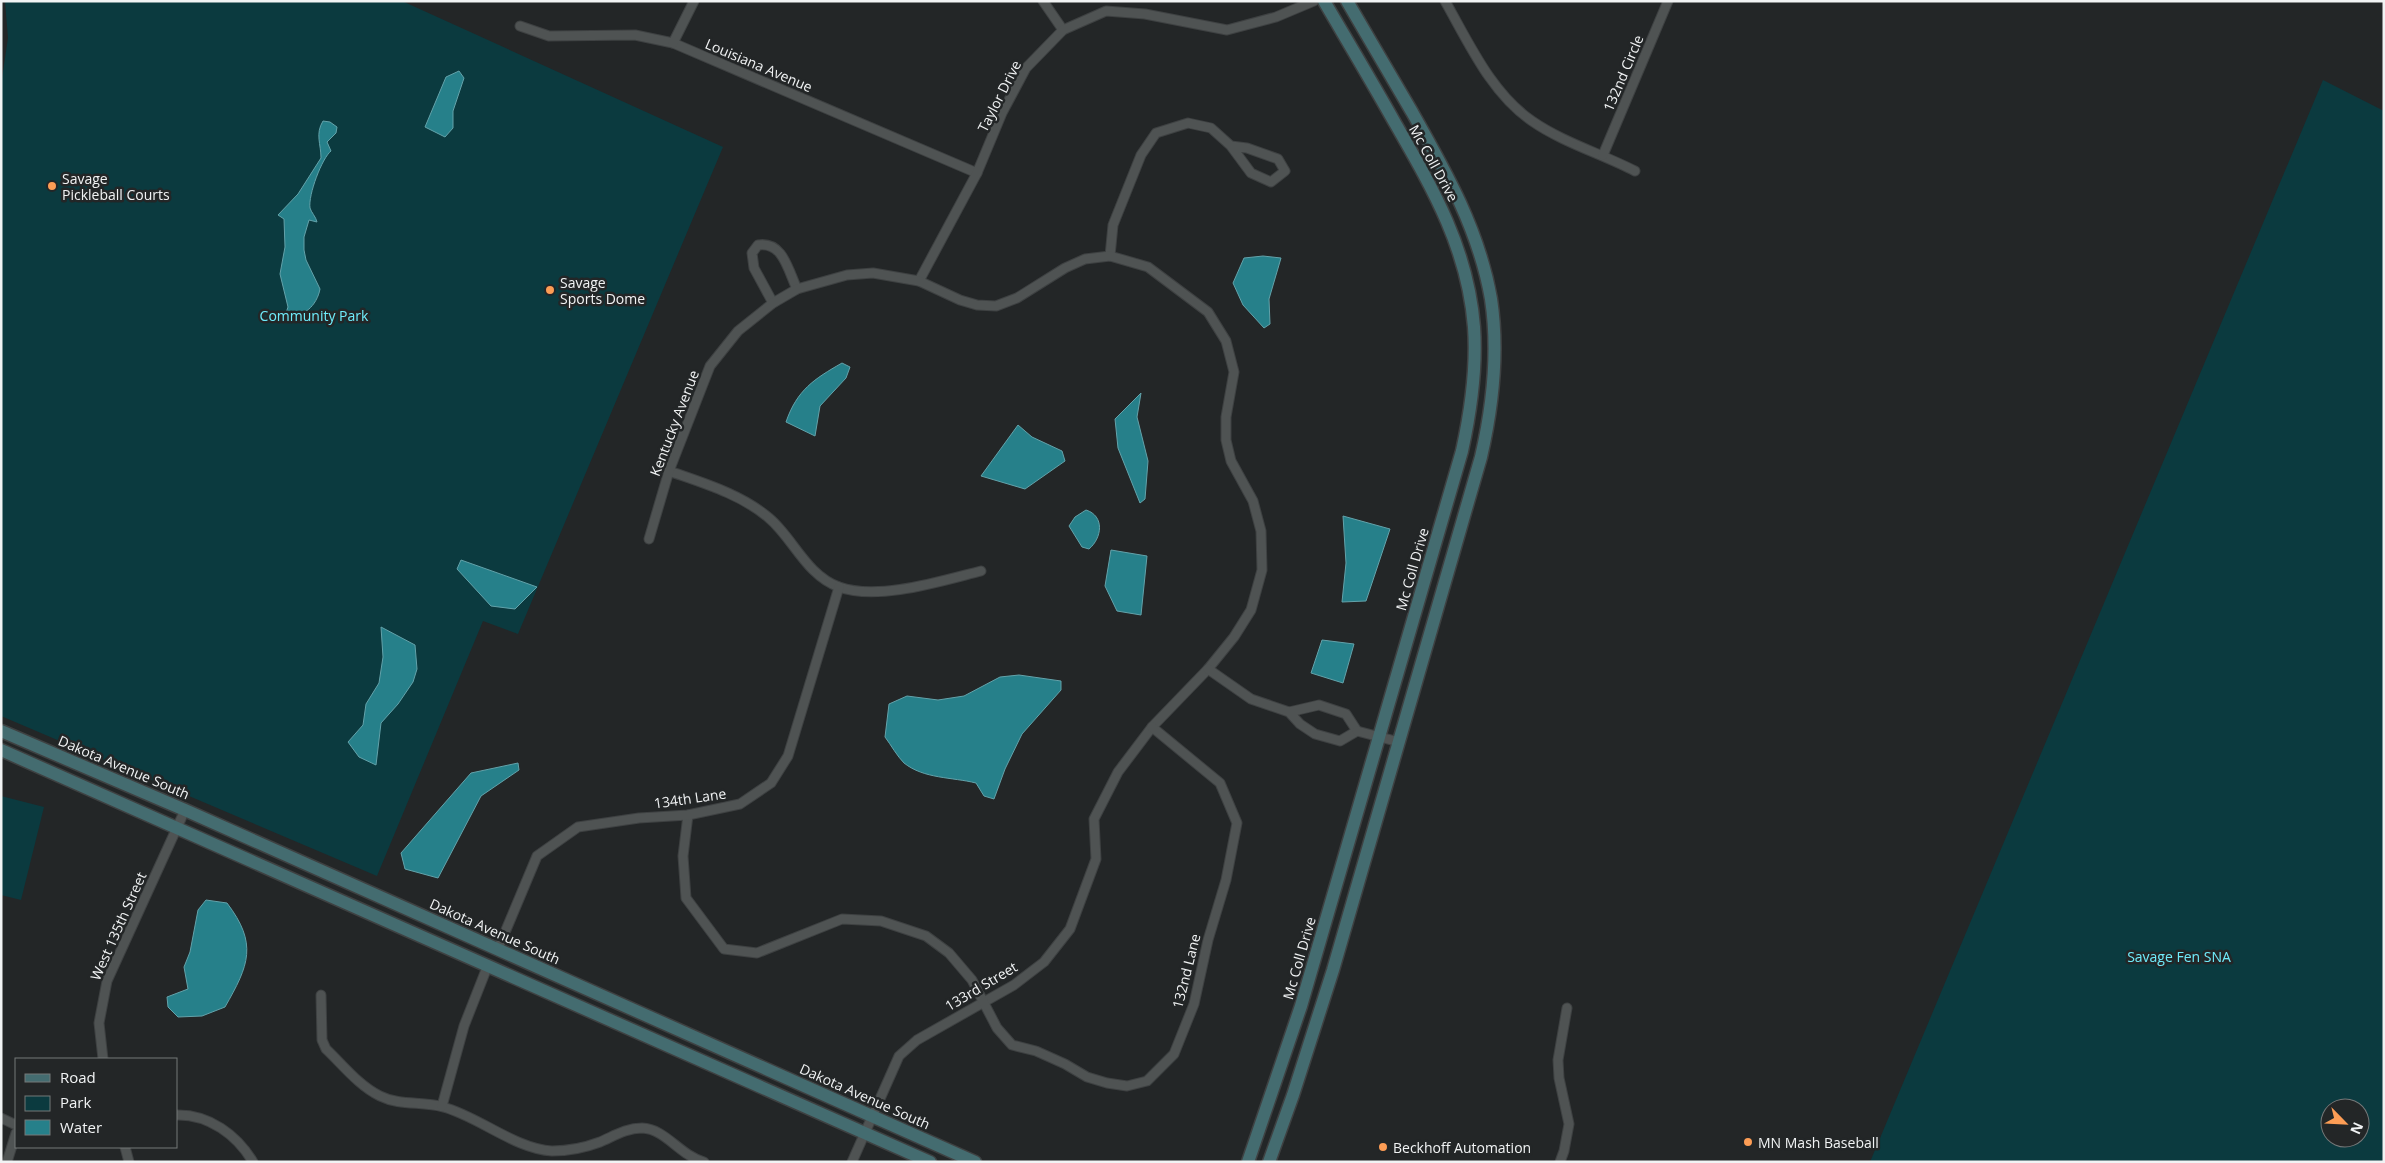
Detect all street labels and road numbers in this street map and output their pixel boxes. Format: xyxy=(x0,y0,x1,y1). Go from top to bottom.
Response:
street label: 132nd Circle xyxy=(1598,32,1648,114)
street label: Louisiana Avenue xyxy=(703,34,816,96)
street label: Taylor Drive xyxy=(973,57,1025,135)
street label: Mc Coll Drive xyxy=(1405,121,1463,205)
street label: Kentucky Avenue xyxy=(645,367,703,479)
street label: Mc Coll Drive xyxy=(1391,525,1433,613)
street label: Dakota Avenue South xyxy=(56,731,192,803)
street label: 134th Lane xyxy=(653,784,727,812)
street label: West 135th Street xyxy=(86,869,150,983)
street label: Dakota Avenue South xyxy=(427,894,563,968)
street label: Mc Coll Drive xyxy=(1278,914,1320,1002)
street label: 132nd Lane xyxy=(1168,932,1204,1010)
street label: 133rd Street xyxy=(941,957,1021,1015)
street label: Dakota Avenue South xyxy=(797,1059,933,1133)

